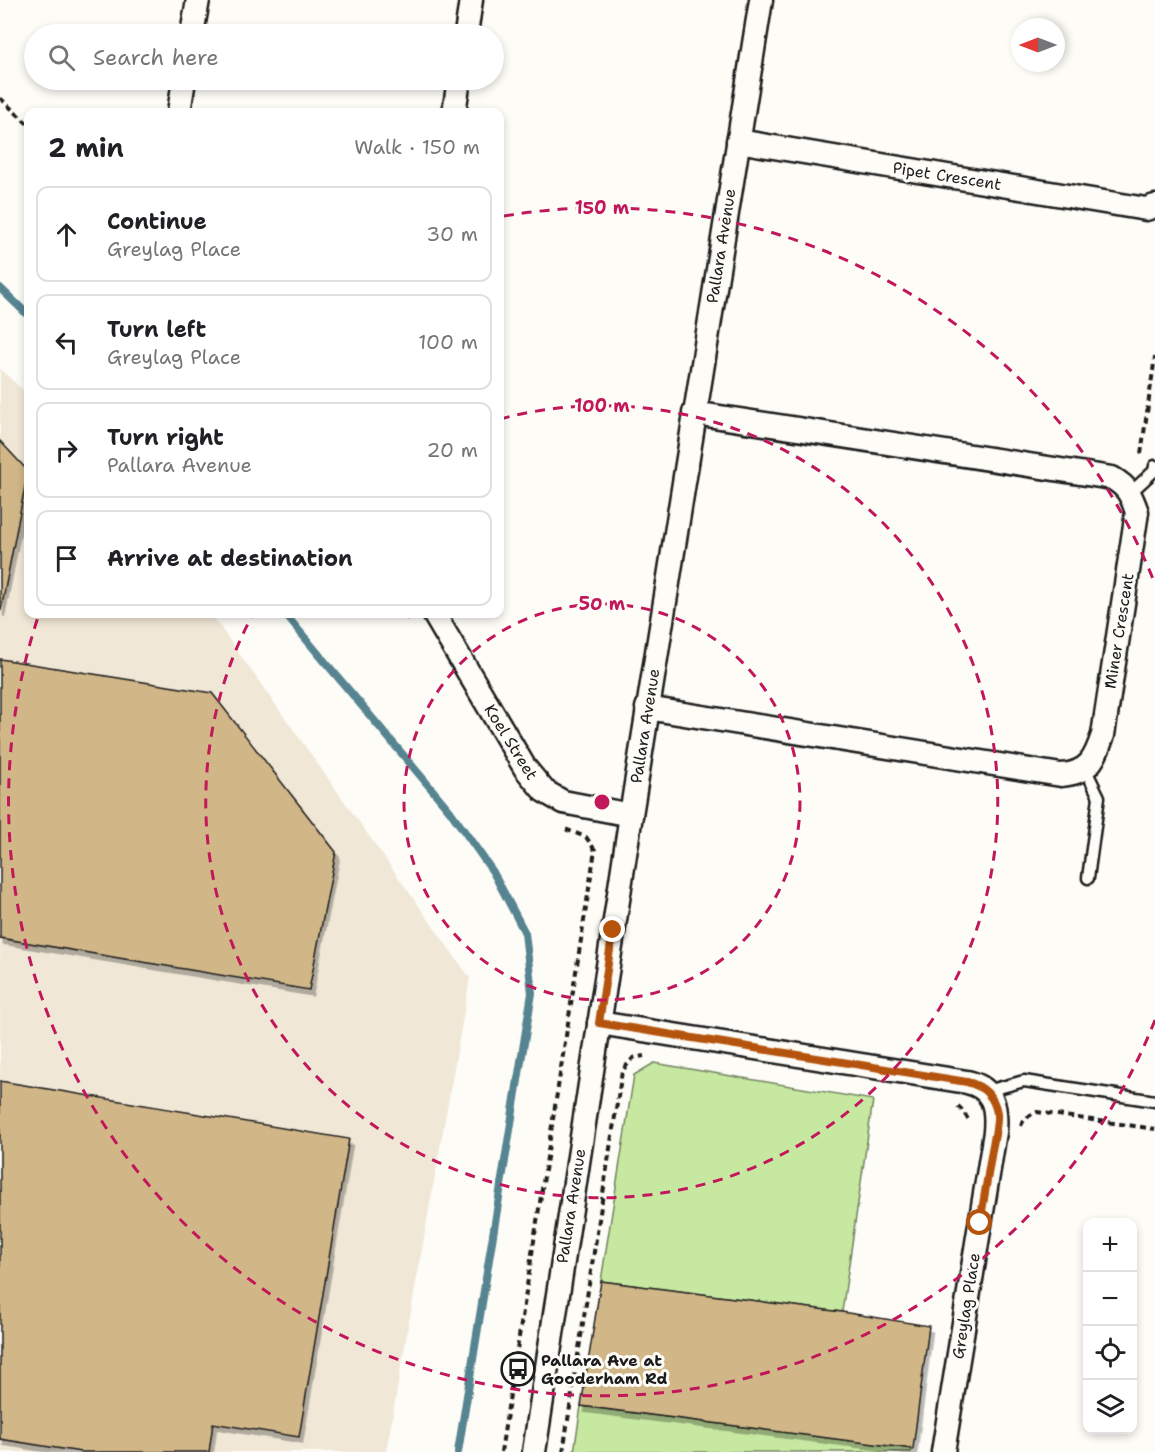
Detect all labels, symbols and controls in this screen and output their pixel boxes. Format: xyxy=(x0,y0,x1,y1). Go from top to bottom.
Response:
north arrow xyxy=(1011,18,1065,72)
search box xyxy=(24,24,504,90)
icon: search xyxy=(45,41,78,74)
text: Search here xyxy=(93,43,219,72)
text: 2 min xyxy=(48,130,124,165)
text: Walk · 150 m xyxy=(354,134,480,160)
street label: Pipet Crescent xyxy=(891,157,1003,195)
street label: Pallara Avenue xyxy=(702,187,740,305)
text: 150 m xyxy=(575,196,630,220)
text: Continue xyxy=(107,207,207,236)
icon: ahead xyxy=(50,218,83,251)
text: 30 m xyxy=(426,221,478,247)
text: Greylag Place xyxy=(107,236,241,262)
text: Turn left xyxy=(107,315,206,344)
icon: left xyxy=(50,326,83,359)
text: 100 m xyxy=(418,329,478,355)
text: Greylag Place xyxy=(107,344,241,370)
text: 100 m xyxy=(574,394,630,418)
text: Turn right xyxy=(107,423,224,452)
icon: right xyxy=(50,434,83,467)
text: 20 m xyxy=(427,437,478,463)
text: Pallara Avenue xyxy=(107,452,252,478)
icon: arrive xyxy=(50,542,83,575)
text: Arrive at destination xyxy=(107,544,353,573)
street label: Miner Crescent xyxy=(1099,572,1139,690)
text: 50 m xyxy=(579,592,626,616)
street label: Pallara Avenue xyxy=(626,667,664,785)
street label: Koel Street xyxy=(479,700,543,784)
centre of rings xyxy=(592,792,612,812)
route end xyxy=(599,916,625,942)
street label: Pallara Avenue xyxy=(552,1147,590,1265)
route start xyxy=(966,1209,992,1235)
map controls xyxy=(1083,1218,1137,1434)
button: + xyxy=(1083,1218,1137,1272)
street label: Greylag Place xyxy=(947,1251,985,1361)
button: − xyxy=(1083,1272,1137,1326)
button: locate xyxy=(1083,1326,1137,1380)
place label: Pallara Ave at Gooderham Rd xyxy=(541,1350,668,1389)
bus stop icon: Pallara Ave at Gooderham Rd xyxy=(500,1351,536,1387)
button: layers xyxy=(1083,1380,1137,1434)

